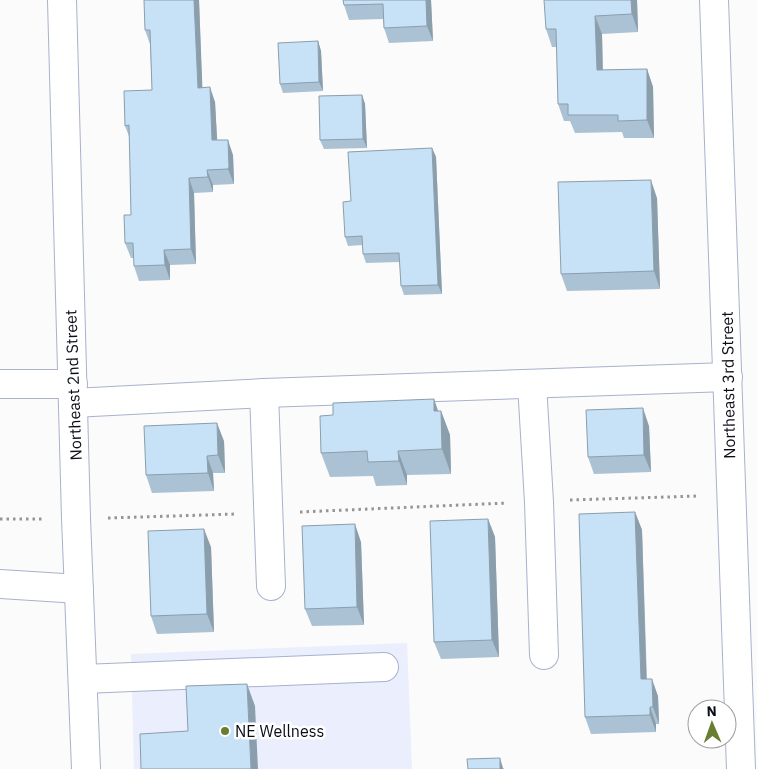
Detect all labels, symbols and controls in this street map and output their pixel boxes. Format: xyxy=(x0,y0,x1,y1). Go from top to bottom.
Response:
street label: Northeast 2nd Street xyxy=(60,309,86,461)
street label: Northeast 3rd Street xyxy=(717,311,739,459)
north arrow xyxy=(687,699,737,749)
text: N xyxy=(706,702,717,720)
place label: NE Wellness xyxy=(235,721,324,741)
marker: NE Wellness xyxy=(219,725,231,737)

